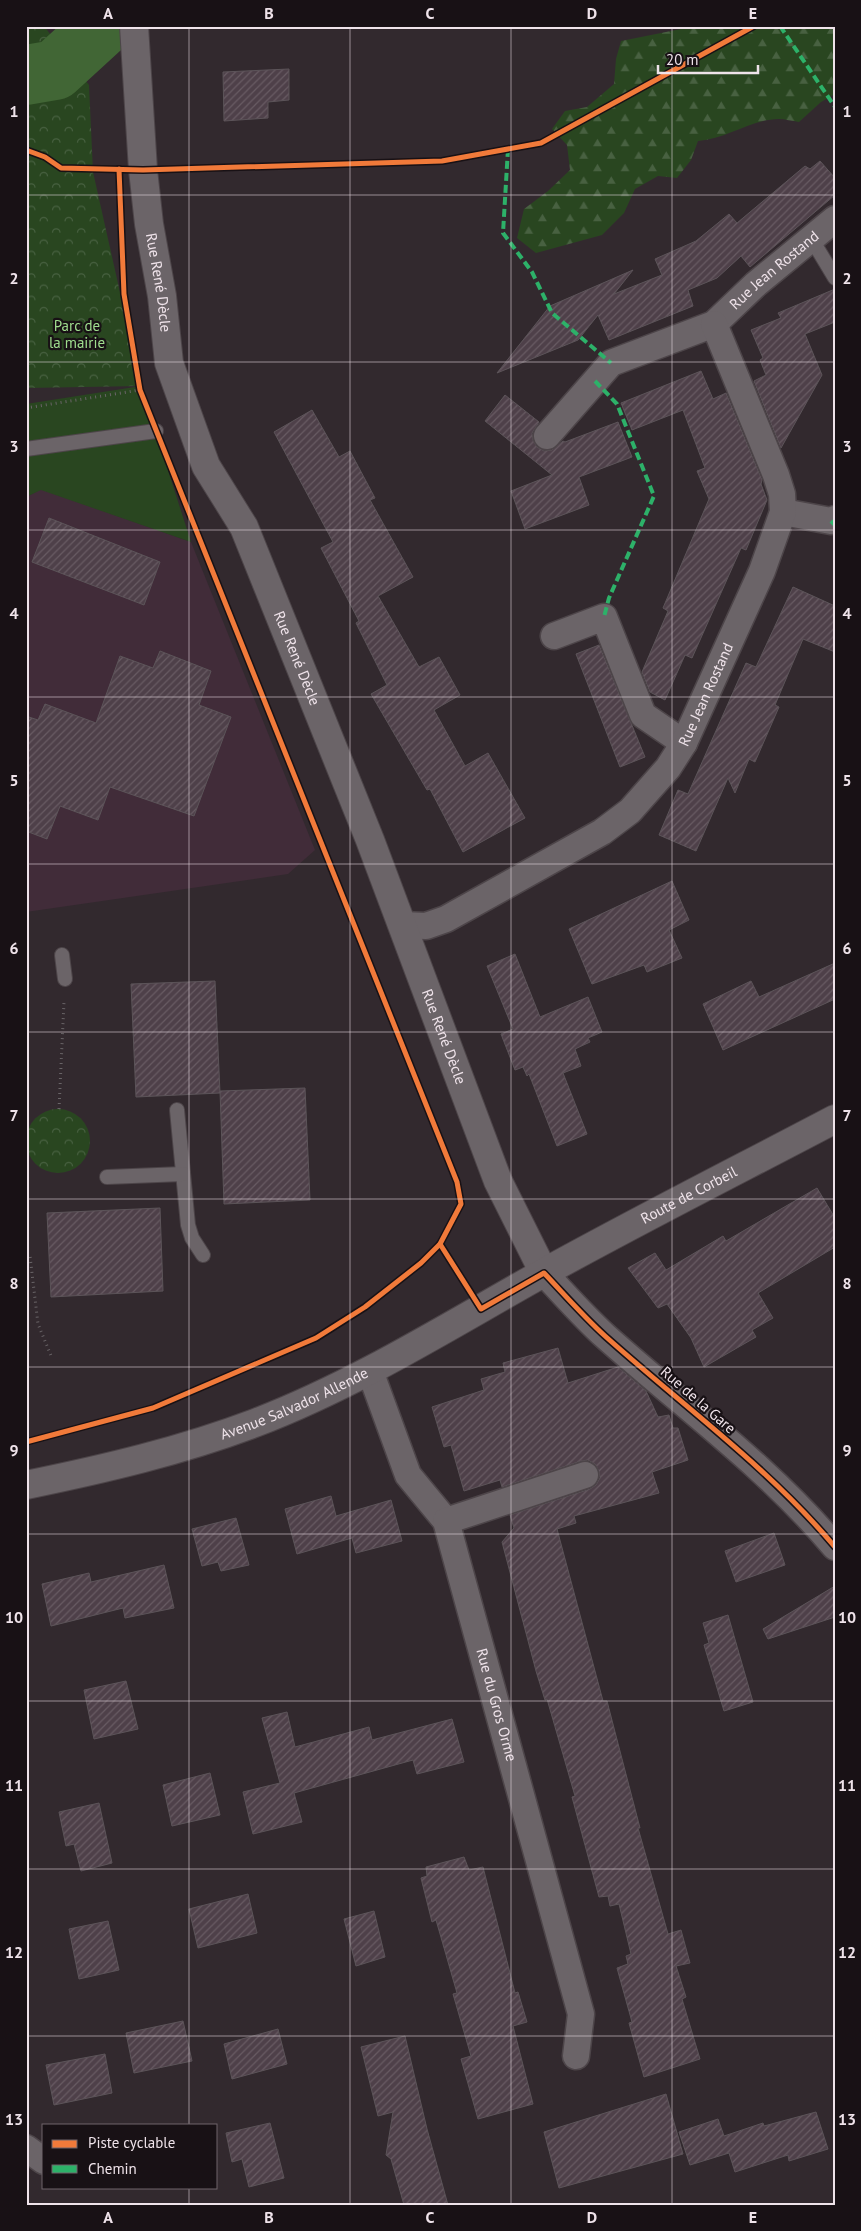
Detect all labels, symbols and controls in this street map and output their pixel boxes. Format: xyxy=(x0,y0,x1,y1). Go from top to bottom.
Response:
text: A xyxy=(103,3,113,23)
text: B xyxy=(264,3,274,23)
text: C xyxy=(426,3,435,23)
text: D xyxy=(587,3,597,23)
text: E xyxy=(749,3,757,23)
scale bar xyxy=(658,42,758,74)
text: 20 m xyxy=(666,50,699,69)
text: 1 xyxy=(9,101,19,121)
text: 1 xyxy=(842,101,852,121)
street label: Rue Jean Rostand xyxy=(725,226,822,313)
street label: Rue René Dècle xyxy=(142,231,176,333)
text: 2 xyxy=(9,268,19,288)
text: 2 xyxy=(842,268,852,288)
park label: Parc de la mairie xyxy=(49,316,105,352)
text: 3 xyxy=(9,436,19,456)
text: 3 xyxy=(842,436,852,456)
text: 4 xyxy=(9,603,19,623)
text: 4 xyxy=(842,603,852,623)
street label: Rue René Dècle xyxy=(270,608,325,708)
street label: Rue Jean Rostand xyxy=(674,640,737,749)
text: 5 xyxy=(9,770,19,790)
text: 5 xyxy=(842,770,852,790)
text: 6 xyxy=(9,938,19,958)
text: 6 xyxy=(842,938,852,958)
street label: Rue René Dècle xyxy=(418,986,471,1087)
text: 7 xyxy=(9,1105,19,1125)
text: 7 xyxy=(842,1105,852,1125)
street label: Route de Corbeil xyxy=(637,1162,741,1228)
text: 8 xyxy=(9,1273,19,1293)
text: 8 xyxy=(842,1273,852,1293)
street label: Rue de la Gare xyxy=(657,1362,740,1437)
street label: Avenue Salvador Allende xyxy=(218,1363,371,1444)
text: 9 xyxy=(9,1440,19,1460)
text: 9 xyxy=(842,1440,852,1460)
text: 10 xyxy=(5,1607,23,1627)
text: 10 xyxy=(838,1607,856,1627)
street label: Rue du Gros Orme xyxy=(472,1646,521,1763)
text: 11 xyxy=(5,1775,23,1795)
text: 11 xyxy=(838,1775,856,1795)
text: 12 xyxy=(5,1942,23,1962)
text: 12 xyxy=(838,1942,856,1962)
text: 13 xyxy=(5,2109,23,2129)
text: 13 xyxy=(838,2109,856,2129)
legend xyxy=(42,2124,218,2188)
text: Piste cyclable xyxy=(88,2133,175,2152)
text: Chemin xyxy=(88,2159,137,2178)
text: A xyxy=(103,2207,113,2227)
text: B xyxy=(264,2207,274,2227)
text: C xyxy=(426,2207,435,2227)
text: D xyxy=(587,2207,597,2227)
text: E xyxy=(749,2207,757,2227)

